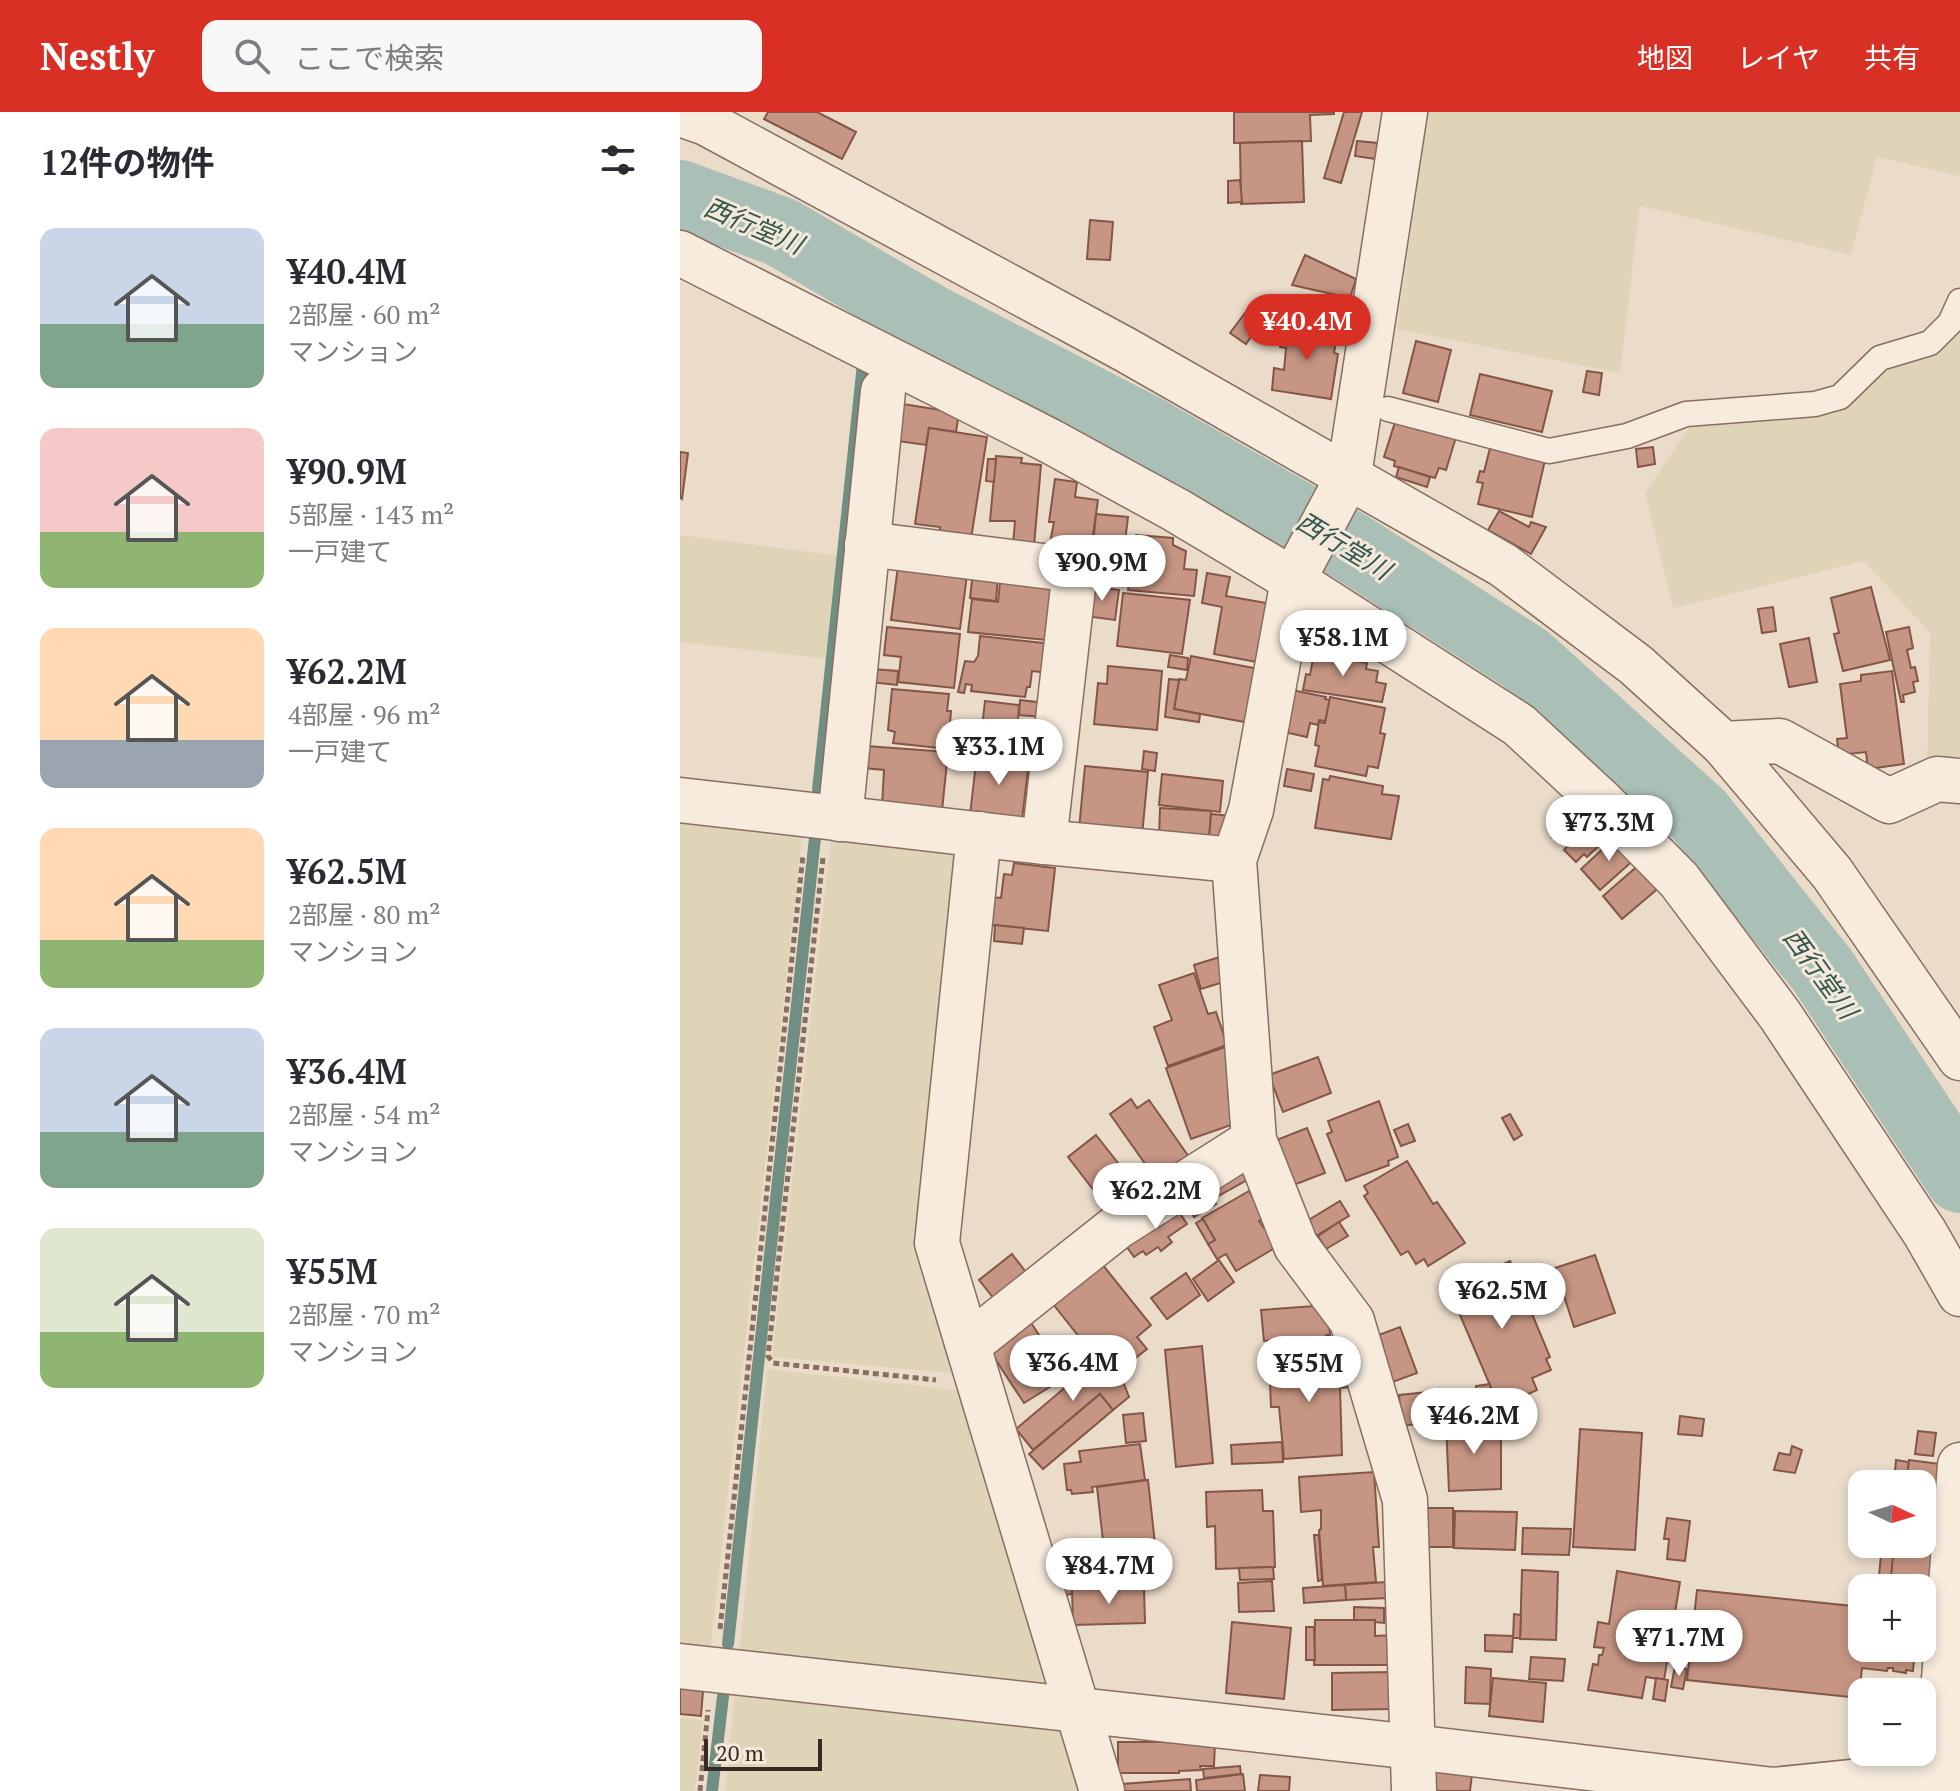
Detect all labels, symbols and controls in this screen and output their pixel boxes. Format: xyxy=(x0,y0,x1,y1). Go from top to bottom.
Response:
search box xyxy=(202,20,762,92)
text: Nestly xyxy=(40,31,154,81)
icon: search xyxy=(230,34,274,78)
text: ここで検索 xyxy=(294,38,444,78)
text: 地図 xyxy=(1637,39,1693,76)
text: レイヤ xyxy=(1737,39,1820,76)
text: 共有 xyxy=(1864,39,1920,76)
icon: filters xyxy=(596,138,640,182)
text: 12件の物件 xyxy=(40,140,214,185)
water label: 西行堂川 xyxy=(699,189,811,262)
text: ¥40.4M xyxy=(288,249,407,294)
icon: home xyxy=(104,260,200,356)
pin: ¥40.4M xyxy=(1242,294,1372,362)
text: 2部屋 · 60 m² xyxy=(288,297,440,331)
text: ¥40.4M xyxy=(1262,303,1352,337)
text: マンション xyxy=(288,334,418,368)
text: ¥90.9M xyxy=(288,449,407,494)
icon: home xyxy=(104,460,200,556)
text: 5部屋 · 143 m² xyxy=(288,497,454,531)
water label: 西行堂川 xyxy=(1291,504,1400,588)
text: 一戸建て xyxy=(288,534,392,568)
pin: ¥90.9M xyxy=(1037,535,1167,603)
text: ¥90.9M xyxy=(1057,544,1147,578)
pin: ¥58.1M xyxy=(1278,610,1408,678)
text: ¥58.1M xyxy=(1298,619,1388,653)
text: ¥62.2M xyxy=(288,649,407,694)
icon: home xyxy=(104,660,200,756)
text: 4部屋 · 96 m² xyxy=(288,697,440,731)
pin: ¥33.1M xyxy=(934,719,1064,787)
text: ¥33.1M xyxy=(954,728,1044,762)
text: 一戸建て xyxy=(288,734,392,768)
pin: ¥73.3M xyxy=(1544,795,1674,863)
text: ¥73.3M xyxy=(1564,804,1654,838)
text: ¥62.5M xyxy=(288,849,407,894)
icon: home xyxy=(104,860,200,956)
text: 2部屋 · 80 m² xyxy=(288,897,440,931)
water label: 西行堂川 xyxy=(1777,921,1867,1027)
text: マンション xyxy=(288,934,418,968)
text: ¥36.4M xyxy=(288,1049,407,1094)
icon: home xyxy=(104,1060,200,1156)
text: 2部屋 · 54 m² xyxy=(288,1097,440,1131)
text: マンション xyxy=(288,1134,418,1168)
pin: ¥62.2M xyxy=(1091,1163,1221,1231)
text: ¥62.2M xyxy=(1111,1172,1201,1206)
text: ¥55M xyxy=(288,1249,377,1294)
icon: home xyxy=(104,1260,200,1356)
pin: ¥62.5M xyxy=(1437,1263,1567,1331)
text: ¥62.5M xyxy=(1457,1272,1547,1306)
text: 2部屋 · 70 m² xyxy=(288,1297,440,1331)
text: マンション xyxy=(288,1334,418,1368)
pin: ¥36.4M xyxy=(1008,1335,1138,1403)
pin: ¥55M xyxy=(1262,1336,1356,1404)
text: ¥36.4M xyxy=(1028,1344,1118,1378)
text: ¥55M xyxy=(1275,1345,1343,1379)
pin: ¥46.2M xyxy=(1409,1388,1539,1456)
text: ¥46.2M xyxy=(1429,1397,1519,1431)
north arrow xyxy=(1848,1470,1936,1558)
map controls xyxy=(1848,1470,1936,1766)
pin: ¥84.7M xyxy=(1044,1538,1174,1606)
text: ¥84.7M xyxy=(1064,1547,1154,1581)
button: + xyxy=(1848,1574,1936,1662)
pin: ¥71.7M xyxy=(1614,1610,1744,1678)
text: ¥71.7M xyxy=(1634,1619,1724,1653)
button: − xyxy=(1848,1678,1936,1766)
scale bar xyxy=(704,1735,822,1771)
text: 20 m xyxy=(716,1738,764,1767)

